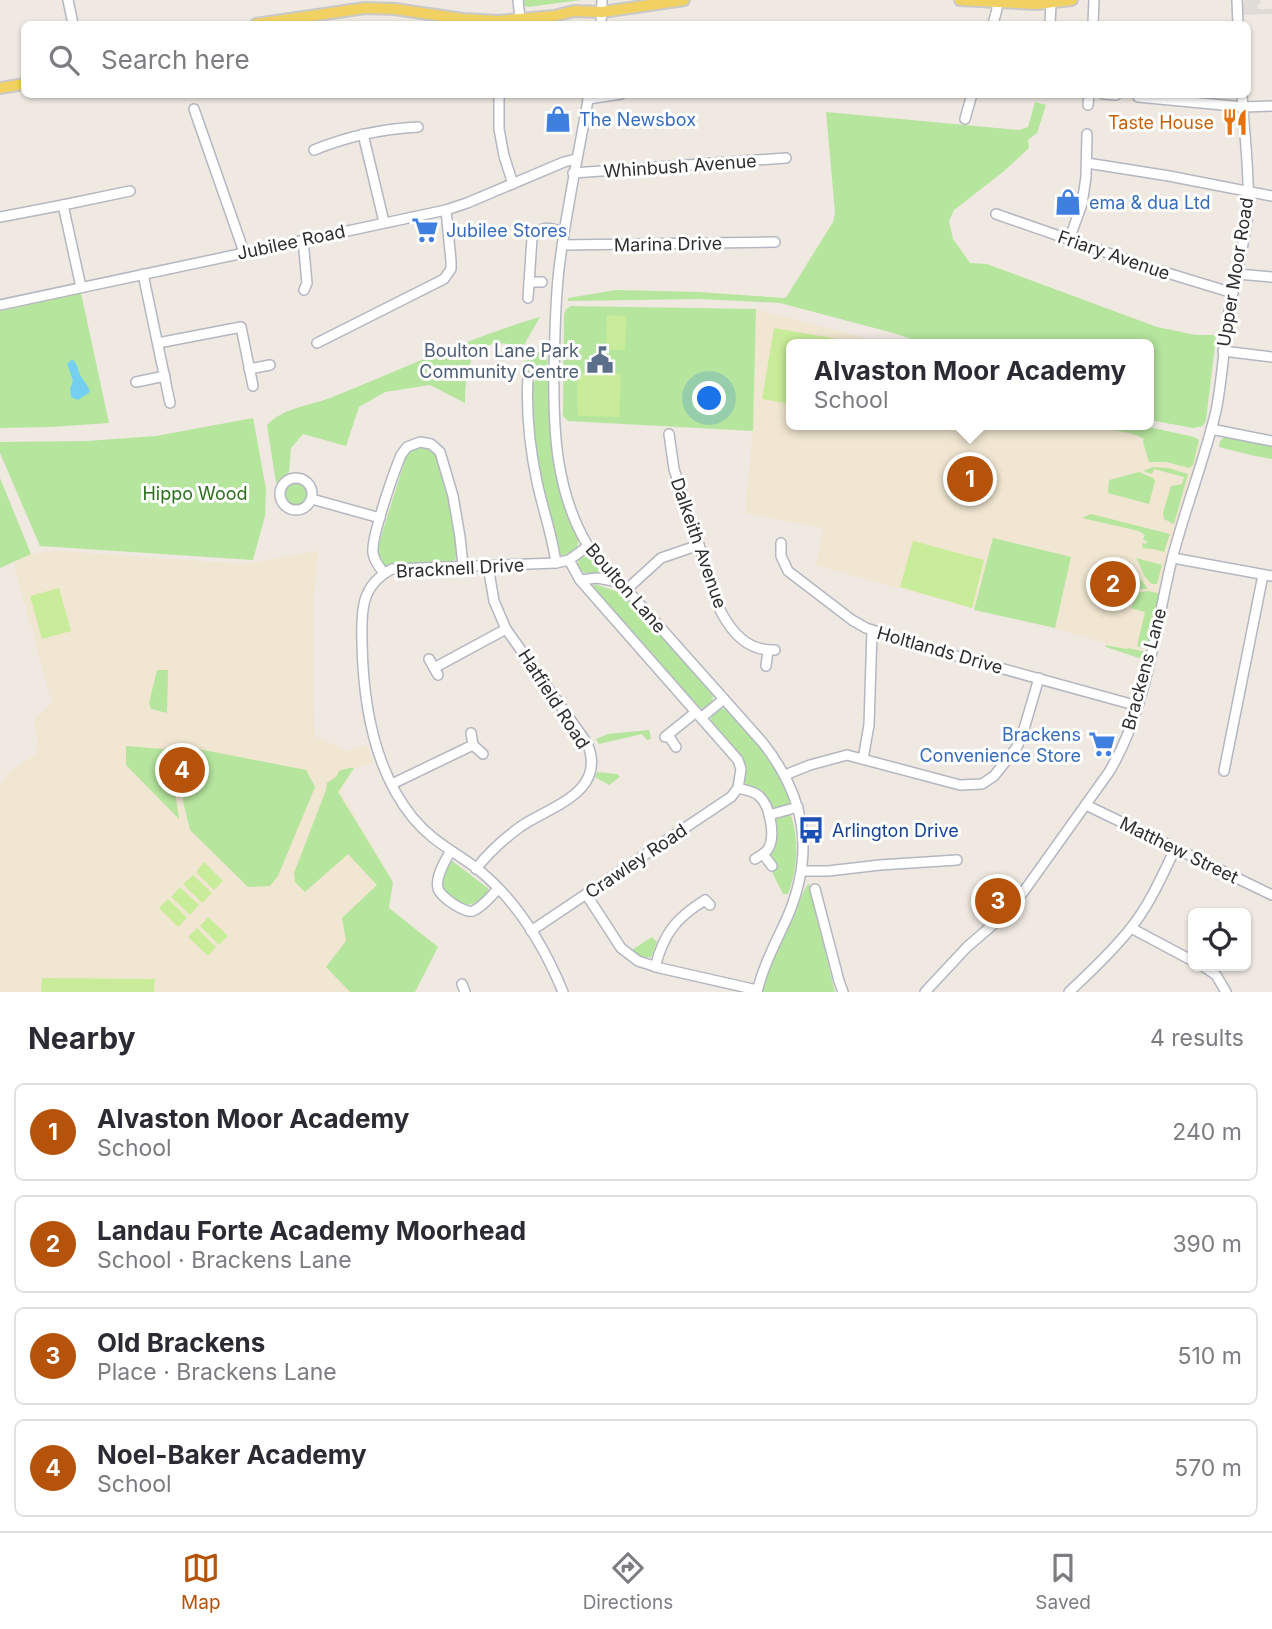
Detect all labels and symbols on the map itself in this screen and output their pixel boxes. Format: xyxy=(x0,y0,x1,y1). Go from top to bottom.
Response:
shop icon: The Newsbox xyxy=(543,104,573,134)
restaurant icon: Taste House xyxy=(1220,107,1250,137)
place label: The Newsbox xyxy=(579,109,696,130)
place label: Taste House xyxy=(1108,112,1214,133)
street label: Whinbush Avenue xyxy=(603,150,757,182)
shop icon: ema & dua Ltd xyxy=(1053,187,1083,217)
place label: ema & dua Ltd xyxy=(1089,192,1210,213)
street label: Upper Moor Road xyxy=(1213,196,1257,348)
supermarket icon: Jubilee Stores xyxy=(410,215,440,245)
street label: Jubilee Road xyxy=(235,220,347,264)
place label: Jubilee Stores xyxy=(446,220,567,241)
street label: Friary Avenue xyxy=(1055,226,1173,284)
street label: Marina Drive xyxy=(614,233,722,255)
place label: Boulton Lane Park Community Centre xyxy=(419,340,579,382)
public building icon: Boulton Lane Park Community Centre xyxy=(585,345,615,375)
your location xyxy=(692,381,726,415)
pin: 1 xyxy=(947,453,993,505)
street label: Dalkeith Avenue xyxy=(667,475,731,611)
park label: Hippo Wood xyxy=(142,483,248,504)
street label: Boulton Lane xyxy=(582,539,670,637)
street label: Bracknell Drive xyxy=(395,554,525,582)
pin: 2 xyxy=(1090,558,1136,610)
street label: Brackens Lane xyxy=(1118,606,1170,732)
street label: Holtlands Drive xyxy=(875,622,1005,678)
street label: Hatfield Road xyxy=(514,645,594,753)
place label: Brackens Convenience Store xyxy=(919,724,1081,766)
supermarket icon: Brackens Convenience Store xyxy=(1087,729,1117,759)
pin: 4 xyxy=(159,744,205,796)
street label: Matthew Street xyxy=(1116,812,1242,888)
bus stop icon: Arlington Drive xyxy=(796,815,826,845)
street label: Crawley Road xyxy=(581,819,691,903)
place label: Arlington Drive xyxy=(832,820,959,841)
pin: 3 xyxy=(975,875,1021,927)

